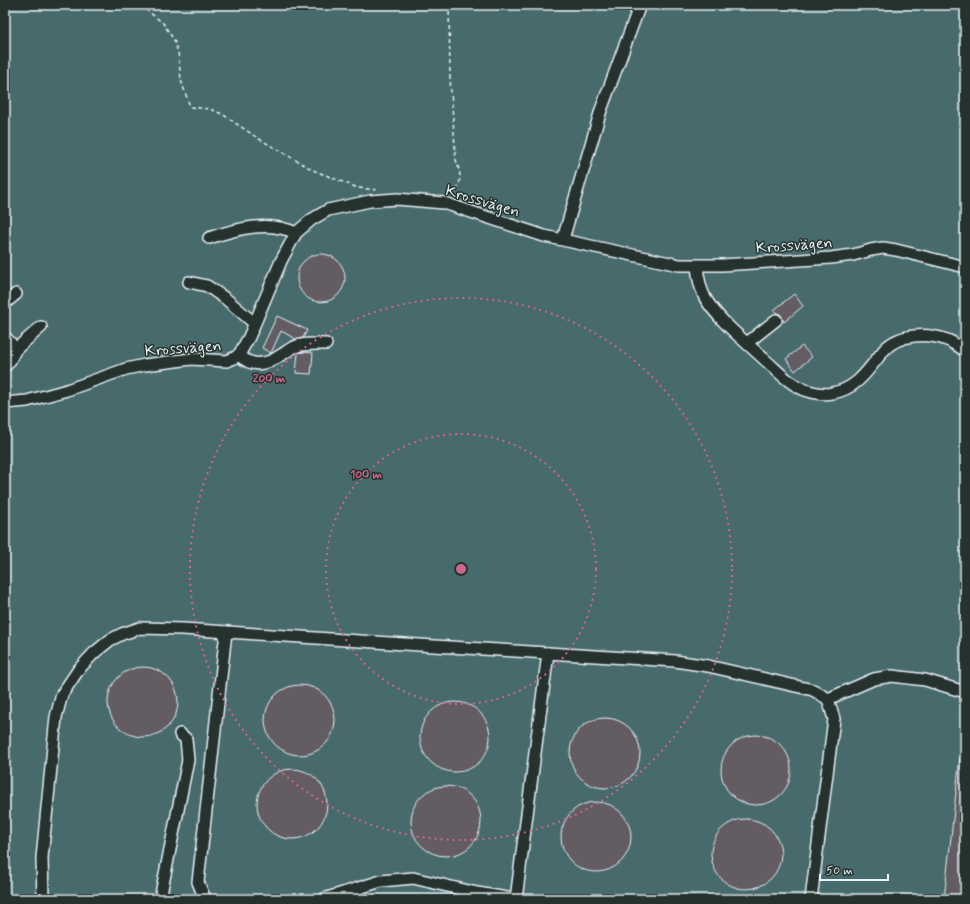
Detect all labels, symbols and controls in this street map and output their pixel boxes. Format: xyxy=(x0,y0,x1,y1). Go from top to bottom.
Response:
street label: Krossvägen xyxy=(443,180,522,223)
street label: Krossvägen xyxy=(755,232,833,259)
street label: Krossvägen xyxy=(144,335,222,362)
text: 200 m xyxy=(253,371,286,387)
text: 100 m xyxy=(350,467,383,483)
centre of rings xyxy=(454,562,468,576)
scale bar xyxy=(820,856,888,882)
text: 50 m xyxy=(826,863,853,879)

